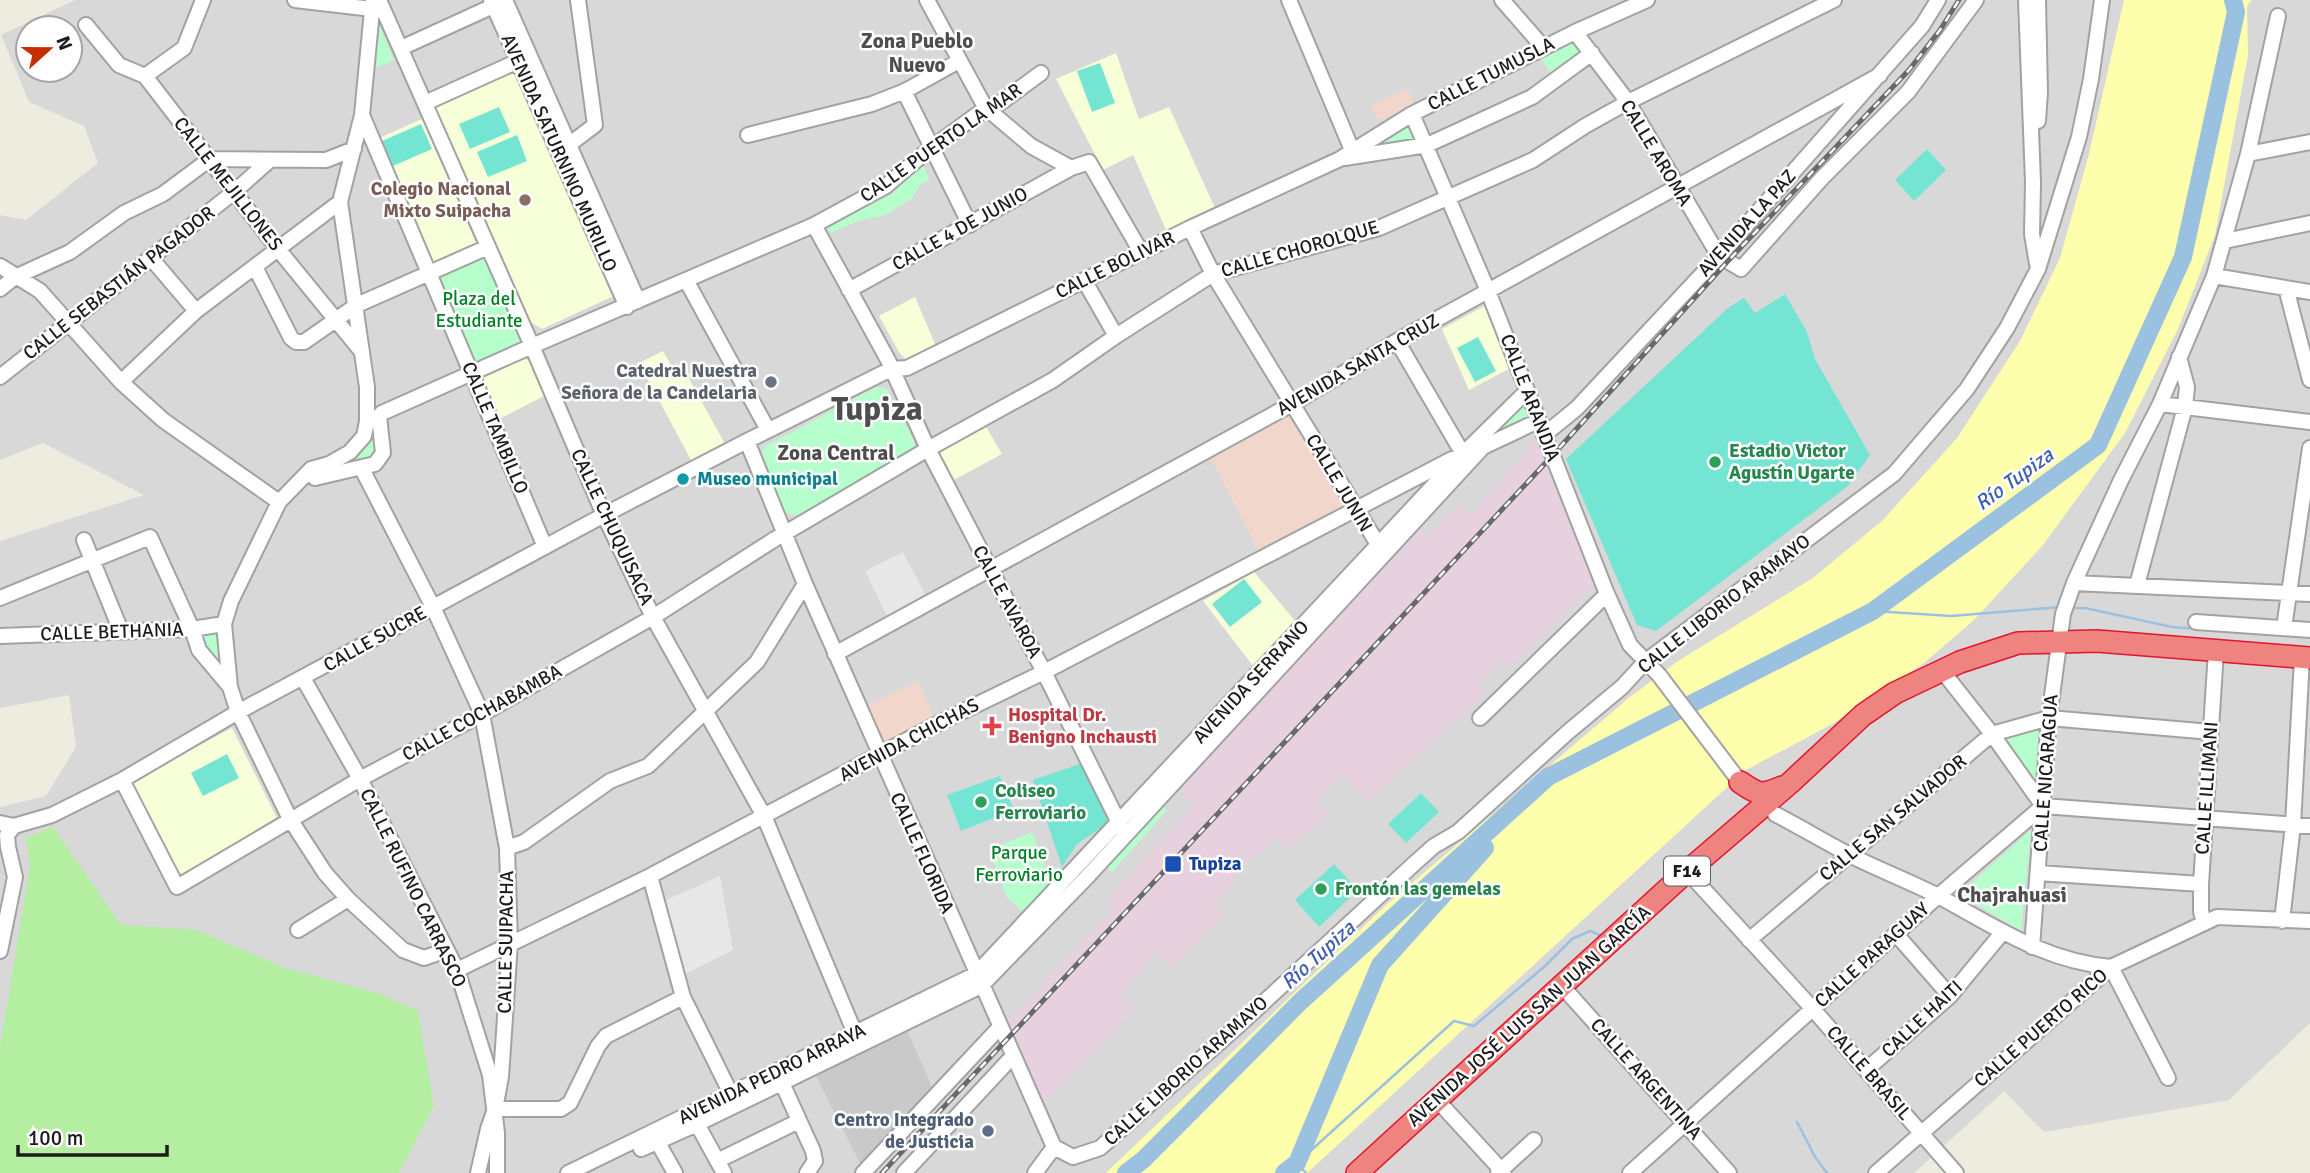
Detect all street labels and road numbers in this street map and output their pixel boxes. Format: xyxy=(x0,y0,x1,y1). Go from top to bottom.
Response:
street label: AVENIDA SATURNINO MURILLO xyxy=(496,30,622,276)
street label: CALLE TUMUSLA xyxy=(1423,32,1559,116)
street label: CALLE PUERTO LA MAR xyxy=(855,78,1027,208)
street label: CALLE AROMA xyxy=(1615,96,1697,211)
street label: CALLE MEJILLONES xyxy=(168,112,288,256)
street label: AVENIDA LA PAZ xyxy=(1693,164,1801,282)
street label: CALLE 4 DE JUNIO xyxy=(888,182,1032,276)
street label: CALLE SEBASTIÁN PAGADOR xyxy=(18,201,220,365)
street label: CALLE CHOROLQUE xyxy=(1218,215,1382,283)
street label: CALLE BOLIVAR xyxy=(1051,226,1179,304)
street label: AVENIDA SANTA CRUZ xyxy=(1273,309,1443,421)
street label: CALLE ARANDIA xyxy=(1495,331,1565,465)
street label: CALLE TAMBILLO xyxy=(456,358,534,498)
street label: CALLE JUNIN xyxy=(1300,430,1378,536)
street label: CALLE CHUQUISACA xyxy=(565,445,659,609)
street label: CALLE LIBORIO ARAMAYO xyxy=(1633,529,1815,679)
street label: CALLE AVAROA xyxy=(967,541,1047,663)
street label: CALLE SUCRE xyxy=(319,601,431,677)
street label: AVENIDA SERRANO xyxy=(1188,615,1314,749)
street label: CALLE BETHANIA xyxy=(40,617,185,646)
street label: CALLE COCHABAMBA xyxy=(398,659,566,767)
street label: AVENIDA CHICHAS xyxy=(835,693,983,787)
street label: CALLE NICARAGUA xyxy=(2029,693,2064,853)
street label: CALLE ILLIMANI xyxy=(2190,721,2224,855)
street label: CALLE SAN SALVADOR xyxy=(1814,749,1972,887)
street label: CALLE RUFINO CARRASCO xyxy=(354,785,472,991)
street label: CALLE FLORIDA xyxy=(885,789,960,918)
road number: F14 xyxy=(1664,856,1710,886)
street label: CALLE SUIPACHA xyxy=(493,870,519,1014)
street label: CALLE PARAGUAY xyxy=(1810,897,1935,1013)
street label: AVENIDA JOSÉ LUIS SAN JUAN GARCÍA xyxy=(1402,900,1656,1132)
street label: CALLE PUERTO RICO xyxy=(1969,963,2113,1093)
street label: CALLE HAITI xyxy=(1876,975,1968,1063)
street label: CALLE LIBORIO ARAMAYO xyxy=(1099,991,1273,1151)
street label: CALLE ARGENTINA xyxy=(1585,1013,1707,1145)
street label: AVENIDA PEDRO ARRAYA xyxy=(674,1018,870,1130)
street label: CALLE BRASIL xyxy=(1821,1021,1917,1126)

